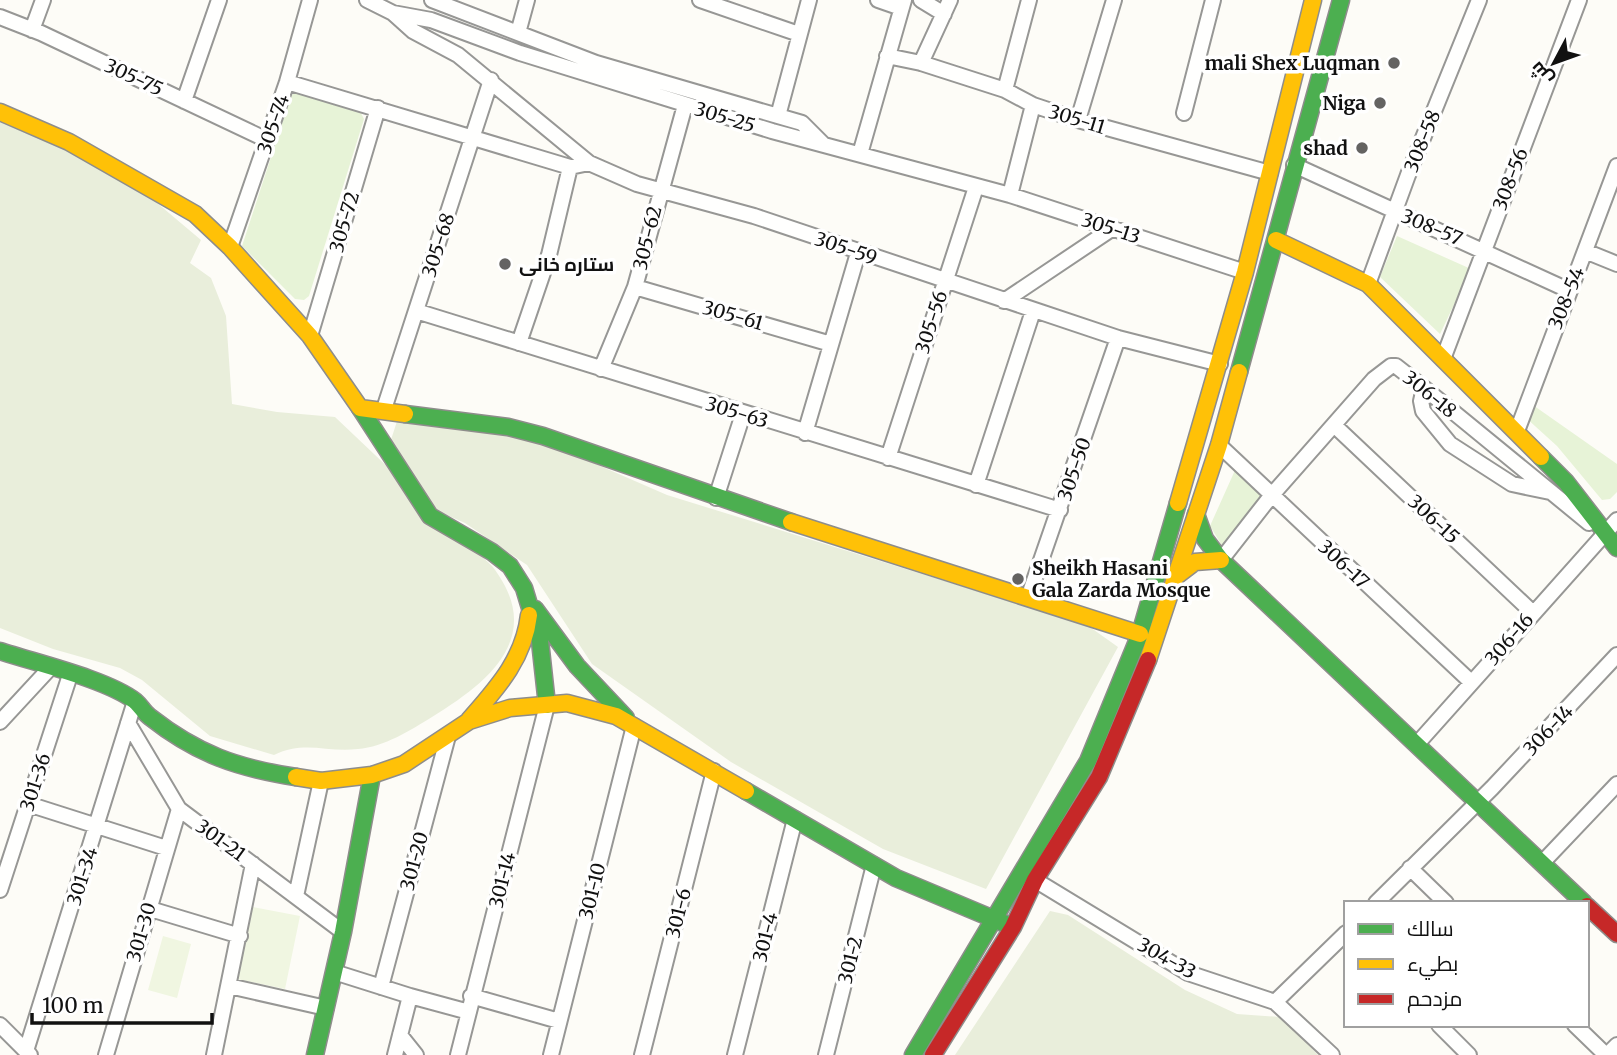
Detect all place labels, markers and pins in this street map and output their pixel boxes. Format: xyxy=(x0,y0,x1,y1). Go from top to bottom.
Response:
place label: mali Shex Luqman xyxy=(1204,51,1380,75)
marker: mali Shex Luqman xyxy=(1386,55,1402,71)
place label: Niga xyxy=(1322,91,1366,115)
marker: Niga xyxy=(1372,95,1388,111)
place label: shad xyxy=(1303,136,1348,160)
marker: shad xyxy=(1354,140,1370,156)
place label: ستاره خانی xyxy=(519,252,614,276)
marker: ستاره خانی xyxy=(497,256,513,272)
place label: Sheikh Hasani Gala Zarda Mosque xyxy=(1032,556,1211,602)
marker: Sheikh Hasani Gala Zarda Mosque xyxy=(1010,571,1026,587)

